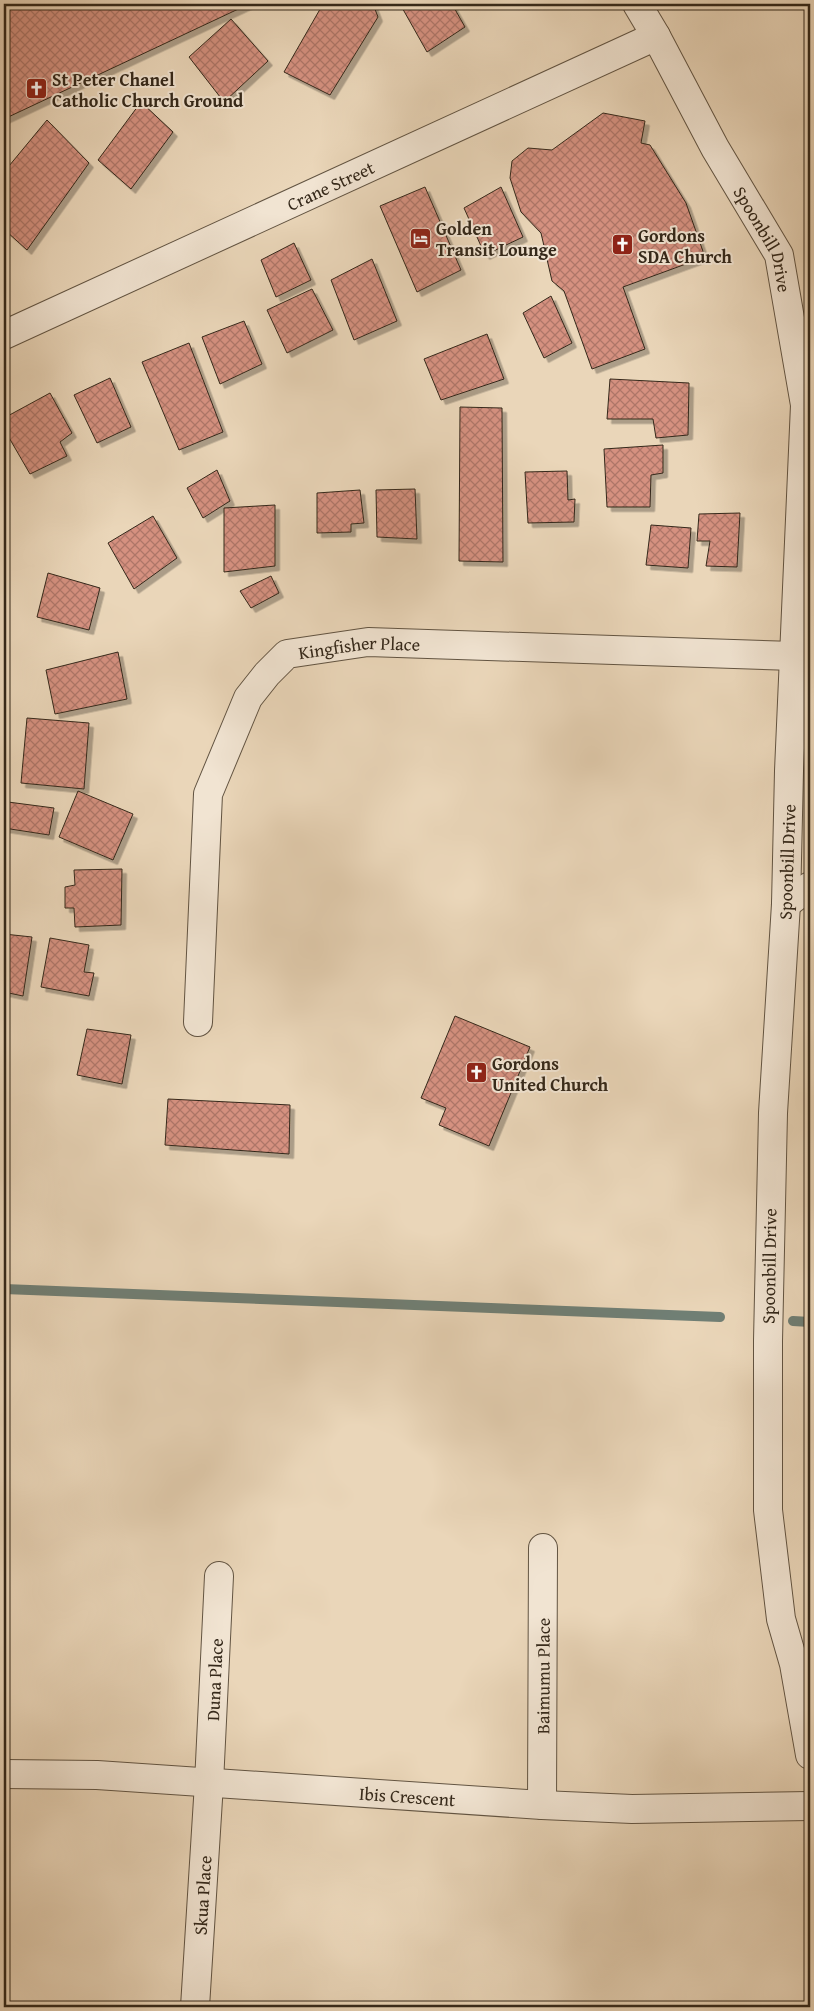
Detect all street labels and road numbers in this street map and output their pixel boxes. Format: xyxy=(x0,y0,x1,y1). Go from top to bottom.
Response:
street label: Crane Street xyxy=(282,153,379,217)
street label: Spoonbill Drive xyxy=(727,181,799,294)
street label: Kingfisher Place xyxy=(297,628,421,666)
street label: Spoonbill Drive xyxy=(771,804,803,920)
street label: Spoonbill Drive xyxy=(754,1208,784,1324)
street label: Baimumu Place xyxy=(529,1618,556,1734)
street label: Duna Place xyxy=(199,1637,229,1722)
street label: Ibis Crescent xyxy=(358,1779,457,1813)
street label: Skua Place xyxy=(186,1855,218,1936)

